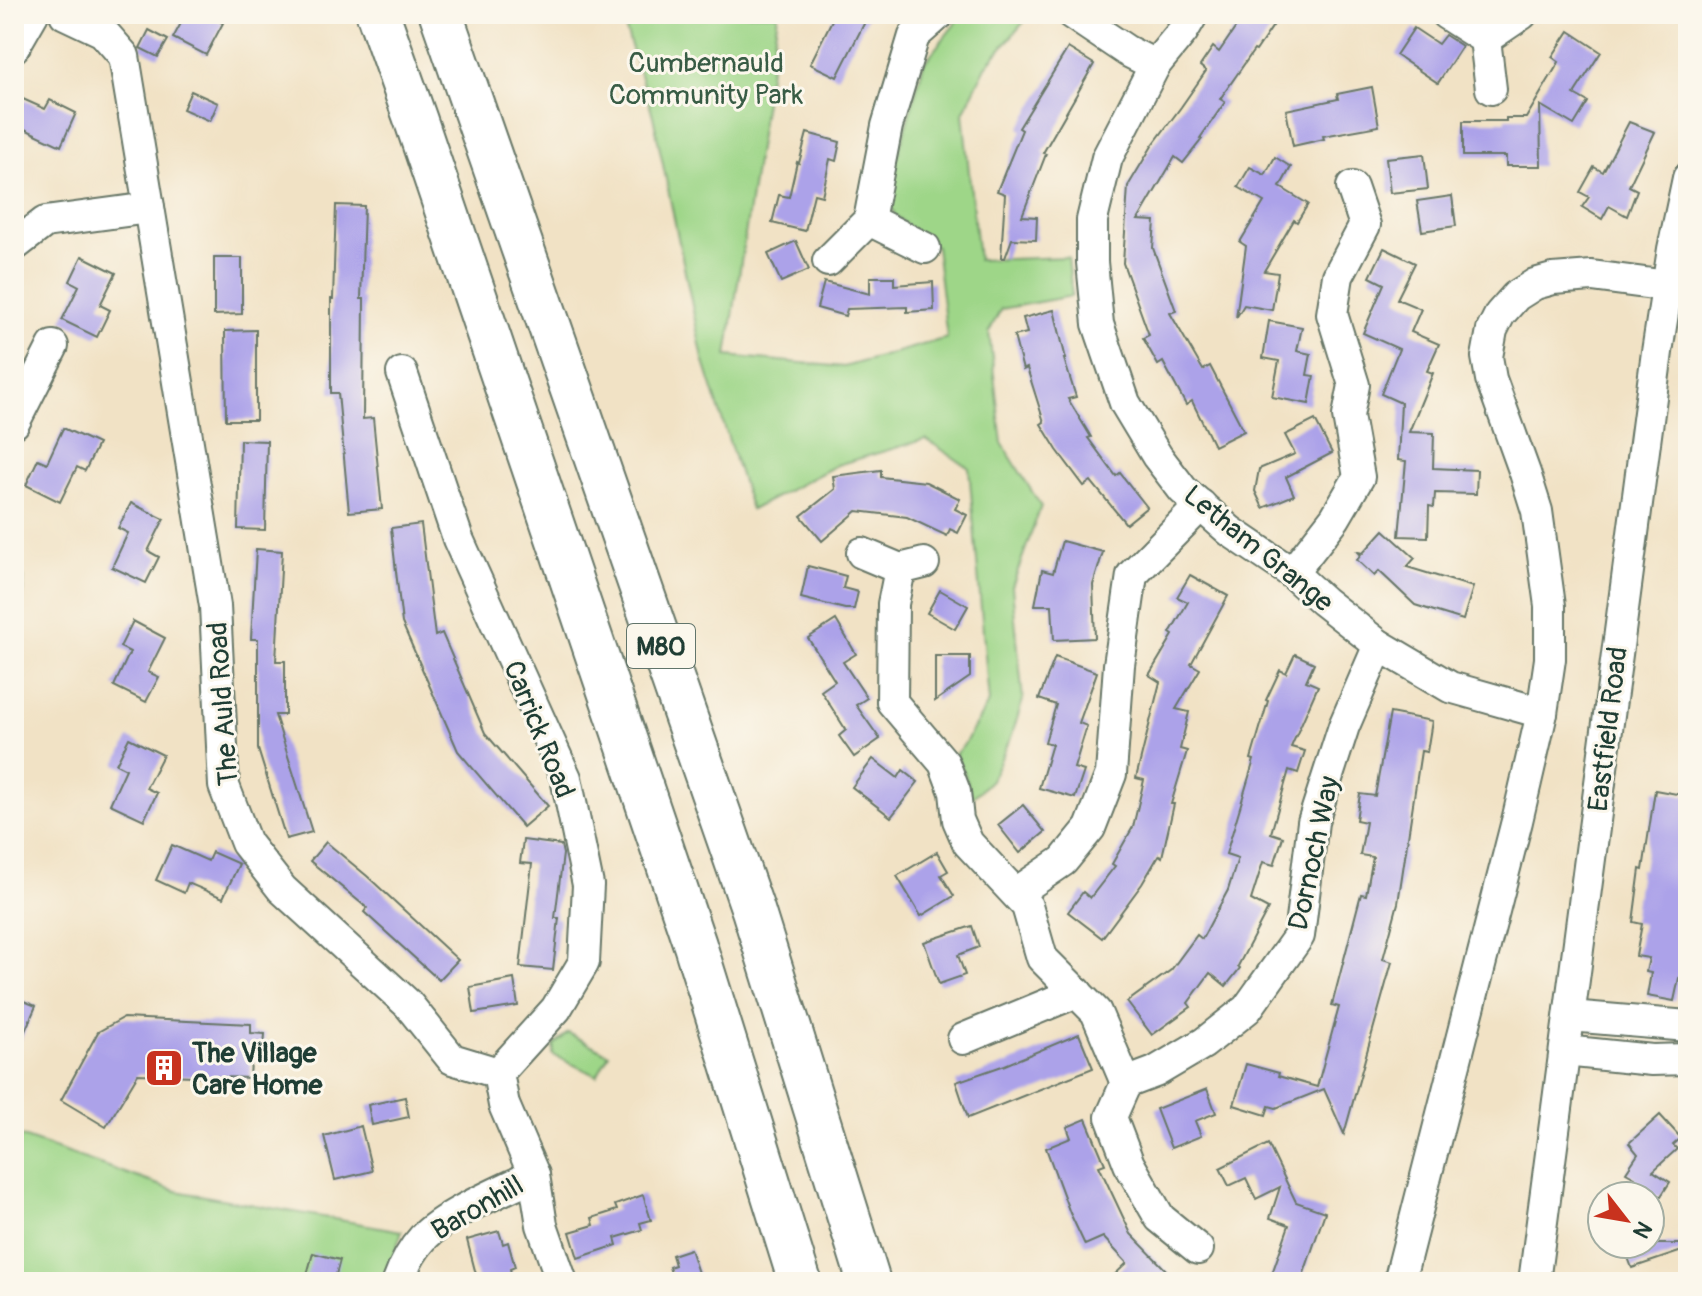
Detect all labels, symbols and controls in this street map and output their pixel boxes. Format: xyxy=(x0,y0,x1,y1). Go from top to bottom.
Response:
park label: Cumbernauld Community Park xyxy=(609,46,804,113)
street label: Letham Grange xyxy=(1176,478,1340,620)
street label: The Auld Road xyxy=(200,621,247,787)
road number: M80 xyxy=(627,624,695,668)
street label: Eastfield Road xyxy=(1581,645,1636,814)
street label: Carrick Road xyxy=(495,656,582,803)
street label: Dornoch Way xyxy=(1281,773,1348,933)
place label: The Village Care Home xyxy=(191,1036,323,1103)
building icon: The Village Care Home xyxy=(143,1047,185,1089)
street label: Baronhill xyxy=(425,1168,530,1249)
north arrow xyxy=(1586,1180,1666,1260)
text: N xyxy=(1626,1216,1658,1243)

